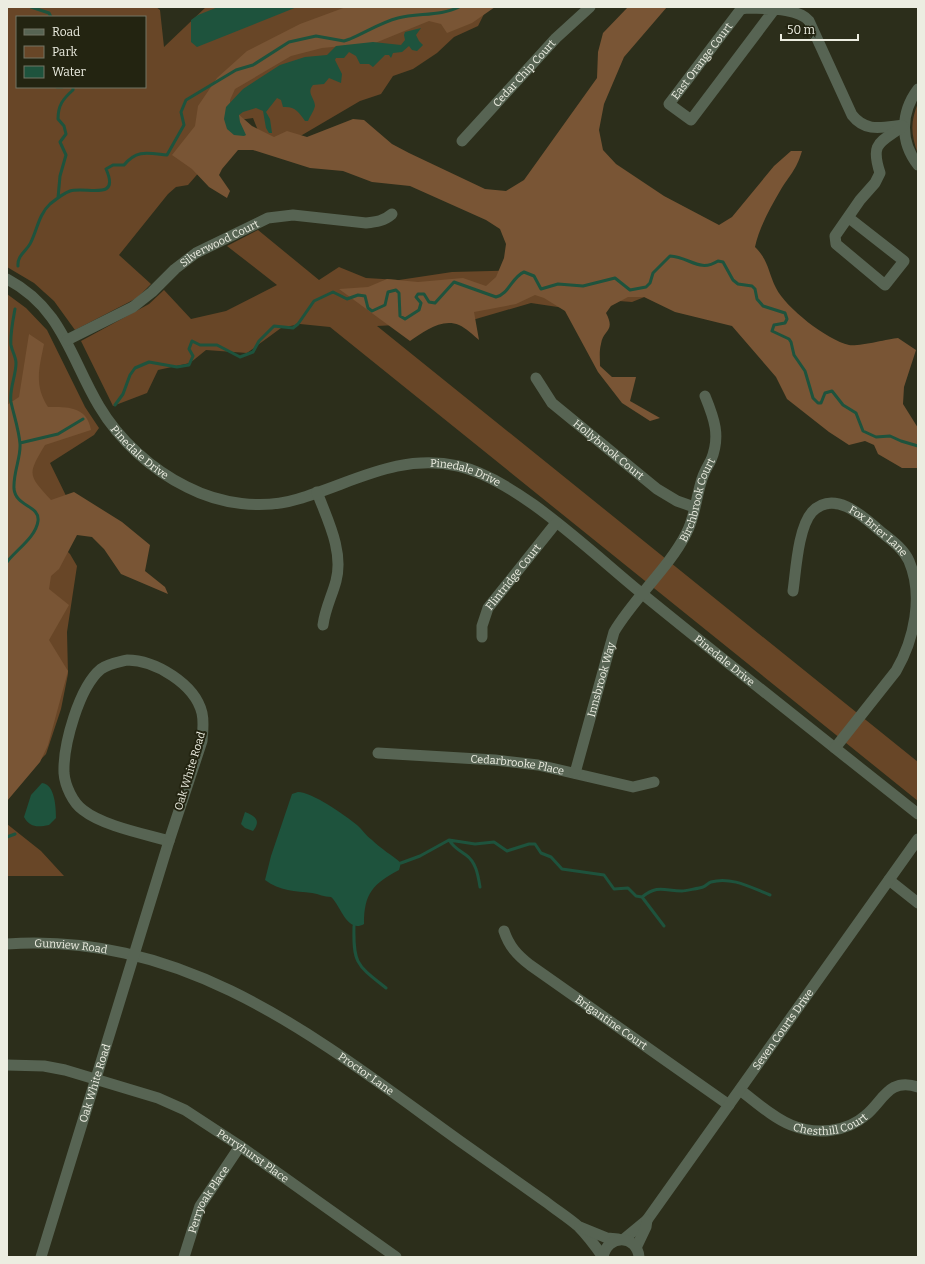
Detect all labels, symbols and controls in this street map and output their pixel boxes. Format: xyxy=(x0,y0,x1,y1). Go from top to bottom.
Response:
legend xyxy=(16,16,146,88)
scale bar xyxy=(781,16,858,42)
street label: East Orange Court xyxy=(668,20,735,102)
text: 50 m xyxy=(787,23,816,37)
text: Road xyxy=(52,25,80,39)
street label: Cedar Chip Court xyxy=(490,37,558,109)
text: Park xyxy=(52,45,78,59)
text: Water xyxy=(52,65,87,79)
street label: Silverwood Court xyxy=(177,217,261,270)
street label: Hollybrook Court xyxy=(571,417,647,482)
street label: Pinedale Drive xyxy=(108,423,171,482)
street label: Pinedale Drive xyxy=(430,456,503,489)
street label: Birchbrook Court xyxy=(676,456,717,544)
street label: Fox Brier Lane xyxy=(847,503,911,559)
street label: Flintridge Court xyxy=(483,541,543,612)
street label: Pinedale Drive xyxy=(692,632,757,688)
street label: Innsbrook Way xyxy=(584,640,617,718)
street label: Oak White Road xyxy=(172,730,208,812)
street label: Cedarbrooke Place xyxy=(470,752,566,777)
street label: Gunview Road xyxy=(34,937,109,956)
street label: Seven Courts Drive xyxy=(749,986,816,1072)
street label: Brigantine Court xyxy=(573,992,650,1052)
street label: Oak White Road xyxy=(76,1042,113,1124)
street label: Proctor Lane xyxy=(336,1050,396,1098)
street label: Chesthill Court xyxy=(792,1110,870,1138)
street label: Perryhurst Place xyxy=(215,1126,291,1185)
street label: Perryoak Place xyxy=(185,1163,232,1235)

